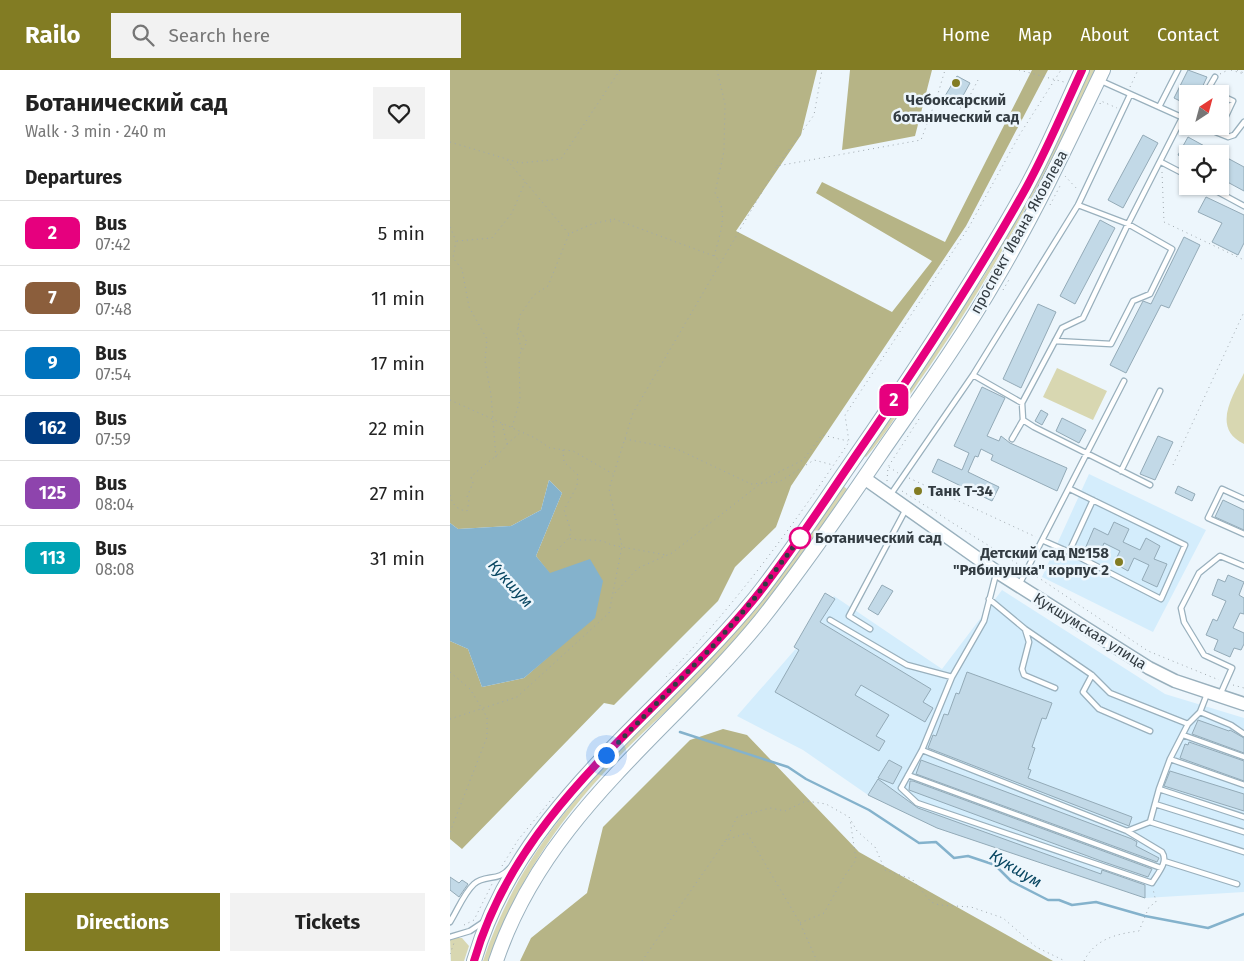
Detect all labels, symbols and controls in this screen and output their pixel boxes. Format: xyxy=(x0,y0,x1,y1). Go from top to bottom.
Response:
search box xyxy=(111,13,461,58)
text: Railo xyxy=(25,21,81,49)
icon: search xyxy=(129,21,157,49)
text: Search here xyxy=(169,24,270,47)
text: Home xyxy=(942,24,990,46)
text: Map xyxy=(1018,24,1052,46)
text: About xyxy=(1080,24,1129,46)
text: Contact xyxy=(1157,24,1219,46)
marker: Чебоксарский ботанический сад xyxy=(950,77,962,89)
north arrow xyxy=(1179,85,1229,135)
map controls xyxy=(1179,85,1229,195)
button: heart xyxy=(373,87,425,139)
text: Ботанический сад xyxy=(25,89,227,117)
place label: Чебоксарский ботанический сад xyxy=(893,91,1020,126)
text: Walk · 3 min · 240 m xyxy=(25,122,167,141)
button: locate xyxy=(1179,145,1229,195)
street label: проспект Ивана Яковлева xyxy=(967,147,1071,317)
text: Departures xyxy=(25,166,122,189)
text: Bus xyxy=(95,212,127,235)
text: 2 xyxy=(48,222,57,244)
text: 5 min xyxy=(378,222,425,245)
text: 07:42 xyxy=(95,235,131,254)
text: Bus xyxy=(95,277,127,300)
text: 7 xyxy=(48,287,57,309)
text: 11 min xyxy=(371,287,425,310)
text: 07:48 xyxy=(95,300,132,319)
text: Bus xyxy=(95,342,127,365)
text: 9 xyxy=(47,352,58,374)
text: 17 min xyxy=(371,352,425,375)
text: 07:54 xyxy=(95,365,131,384)
line badge: 2 xyxy=(878,384,910,416)
text: 2 xyxy=(889,389,899,411)
text: Bus xyxy=(95,407,127,430)
text: 162 xyxy=(39,417,66,439)
text: 22 min xyxy=(368,417,425,440)
text: 07:59 xyxy=(95,430,131,449)
text: Bus xyxy=(95,472,127,495)
text: 125 xyxy=(39,482,66,504)
text: 27 min xyxy=(370,482,425,505)
place label: Танк Т-34 xyxy=(928,482,993,500)
marker: Танк Т-34 xyxy=(912,485,924,497)
text: 08:04 xyxy=(95,495,134,514)
marker: Ботанический сад xyxy=(789,527,811,549)
place label: Ботанический сад xyxy=(815,529,942,547)
text: Bus xyxy=(95,537,127,560)
place label: Детский сад №158 "Рябинушка" корпус 2 xyxy=(953,544,1109,579)
text: 113 xyxy=(40,547,65,569)
text: 31 min xyxy=(370,547,425,570)
water label: Кукшум xyxy=(484,556,537,611)
marker: Детский сад №158 "Рябинушка" корпус 2 xyxy=(1113,556,1125,568)
text: 08:08 xyxy=(95,560,134,579)
street label: Кукшумская улица xyxy=(1030,589,1150,673)
your location xyxy=(594,743,619,768)
water label: Кукшум xyxy=(986,845,1045,891)
button: Directions xyxy=(25,893,220,951)
button: Tickets xyxy=(230,893,425,951)

